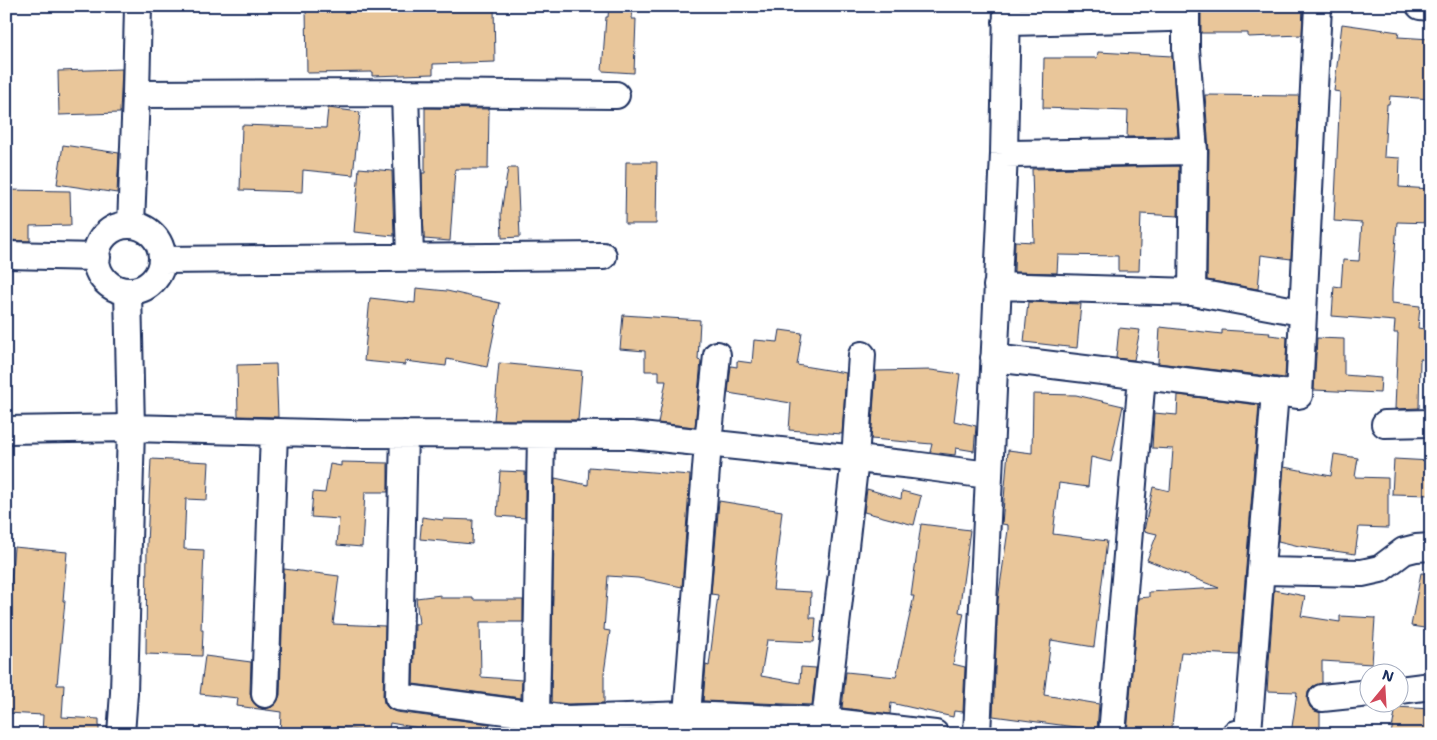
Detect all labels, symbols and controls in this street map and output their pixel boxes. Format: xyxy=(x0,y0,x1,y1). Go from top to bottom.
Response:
north arrow xyxy=(1360,662,1410,712)
text: N xyxy=(1380,665,1396,686)

